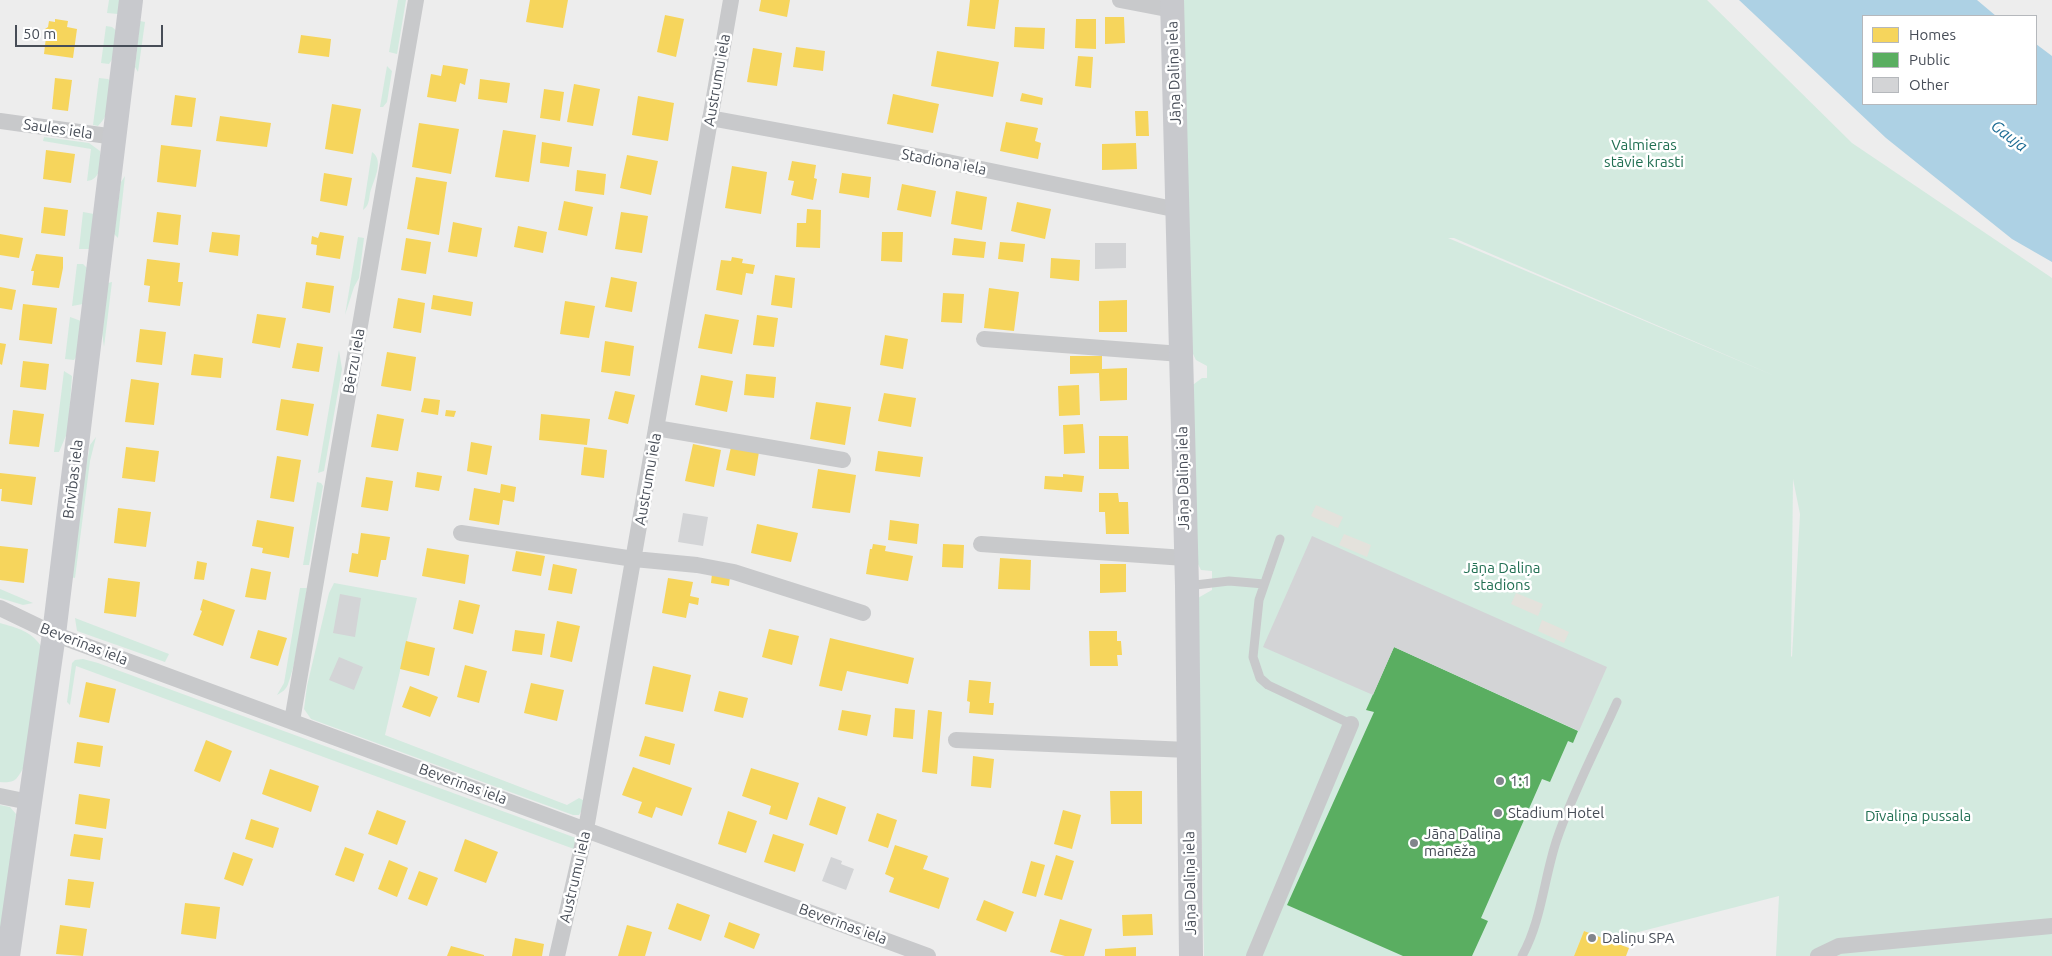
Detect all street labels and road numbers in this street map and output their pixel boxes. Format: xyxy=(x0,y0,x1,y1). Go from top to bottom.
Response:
street label: Jāņa Daliņa iela xyxy=(1163,21,1185,125)
street label: Austrumu iela xyxy=(700,32,734,128)
street label: Saules iela xyxy=(22,115,94,143)
street label: Stadiona iela xyxy=(900,145,988,179)
street label: Bērzu iela xyxy=(339,327,369,395)
street label: Jāņa Daliņa iela xyxy=(1173,426,1193,530)
street label: Austrumu iela xyxy=(631,431,665,527)
street label: Brīvības iela xyxy=(59,438,87,520)
street label: Beverīnas iela xyxy=(38,619,130,669)
street label: Beverīnas iela xyxy=(416,760,510,808)
street label: Austrumu iela xyxy=(556,829,594,925)
street label: Jāņa Daliņa iela xyxy=(1180,831,1200,935)
street label: Beverīnas iela xyxy=(796,900,890,948)

